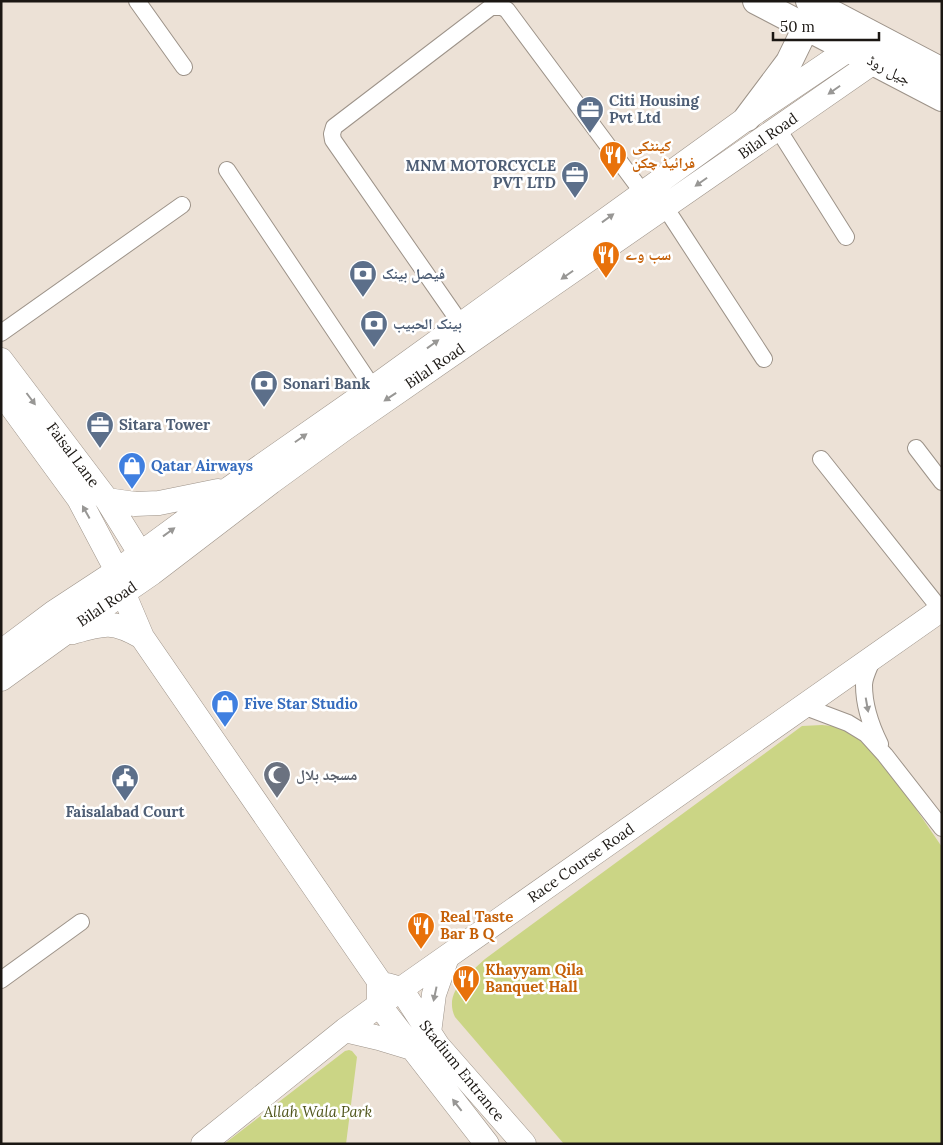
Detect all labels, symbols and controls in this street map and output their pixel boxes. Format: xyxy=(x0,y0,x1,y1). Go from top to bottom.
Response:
scale bar xyxy=(773,10,879,42)
text: 50 m xyxy=(780,17,815,36)
street label: جیل روڈ xyxy=(864,50,915,90)
one-way arrow xyxy=(827,85,841,95)
place label: Citi Housing Pvt Ltd xyxy=(609,91,699,127)
office icon: Citi Housing Pvt Ltd xyxy=(575,95,605,134)
street label: Bilal Road xyxy=(734,108,801,163)
place label: کینٹکی فرائیڈ چکن xyxy=(632,136,695,172)
restaurant icon: کینٹکی فرائیڈ چکن xyxy=(598,140,628,179)
place label: MNM MOTORCYCLE PVT LTD xyxy=(405,156,556,192)
office icon: MNM MOTORCYCLE PVT LTD xyxy=(560,160,590,199)
one-way arrow xyxy=(694,177,708,187)
one-way arrow xyxy=(601,213,615,223)
restaurant icon: سب وے xyxy=(591,240,621,279)
place label: سب وے xyxy=(625,245,671,264)
bank icon: فیصل بینک xyxy=(348,259,378,298)
place label: فیصل بینک xyxy=(382,264,445,283)
one-way arrow xyxy=(561,270,574,280)
bank icon: بينک الحبيب xyxy=(359,309,389,348)
place label: بينک الحبيب xyxy=(393,314,462,333)
one-way arrow xyxy=(426,338,439,349)
street label: Bilal Road xyxy=(401,339,468,392)
bank icon: Sonari Bank xyxy=(249,369,279,408)
place label: Sonari Bank xyxy=(283,374,370,393)
one-way arrow xyxy=(25,392,36,405)
one-way arrow xyxy=(384,392,397,402)
office icon: Sitara Tower xyxy=(85,410,115,449)
place label: Sitara Tower xyxy=(119,415,211,434)
street label: Faisal Lane xyxy=(43,419,104,491)
one-way arrow xyxy=(294,433,308,443)
shop icon: Qatar Airways xyxy=(117,451,147,490)
place label: Qatar Airways xyxy=(151,456,253,475)
one-way arrow xyxy=(82,505,90,519)
one-way arrow xyxy=(162,527,176,537)
street label: Bilal Road xyxy=(73,577,140,630)
shop icon: Five Star Studio xyxy=(210,689,240,728)
place label: Five Star Studio xyxy=(244,694,358,713)
one-way arrow xyxy=(864,698,872,714)
mosque icon: مسجد بلال xyxy=(262,760,292,799)
public building icon: Faisalabad Court xyxy=(110,763,140,802)
place label: مسجد بلال xyxy=(296,765,357,784)
place label: Faisalabad Court xyxy=(65,802,185,821)
street label: Race Course Road xyxy=(524,819,638,906)
place label: Real Taste Bar B Q xyxy=(440,907,513,943)
restaurant icon: Real Taste Bar B Q xyxy=(406,911,436,950)
place label: Khayyam Qila Banquet Hall xyxy=(485,960,584,996)
restaurant icon: Khayyam Qila Banquet Hall xyxy=(451,964,481,1003)
one-way arrow xyxy=(430,987,438,1003)
street label: Stadium Entrance xyxy=(416,1016,509,1125)
one-way arrow xyxy=(452,1099,462,1112)
park label: Allah Wala Park xyxy=(263,1102,373,1121)

